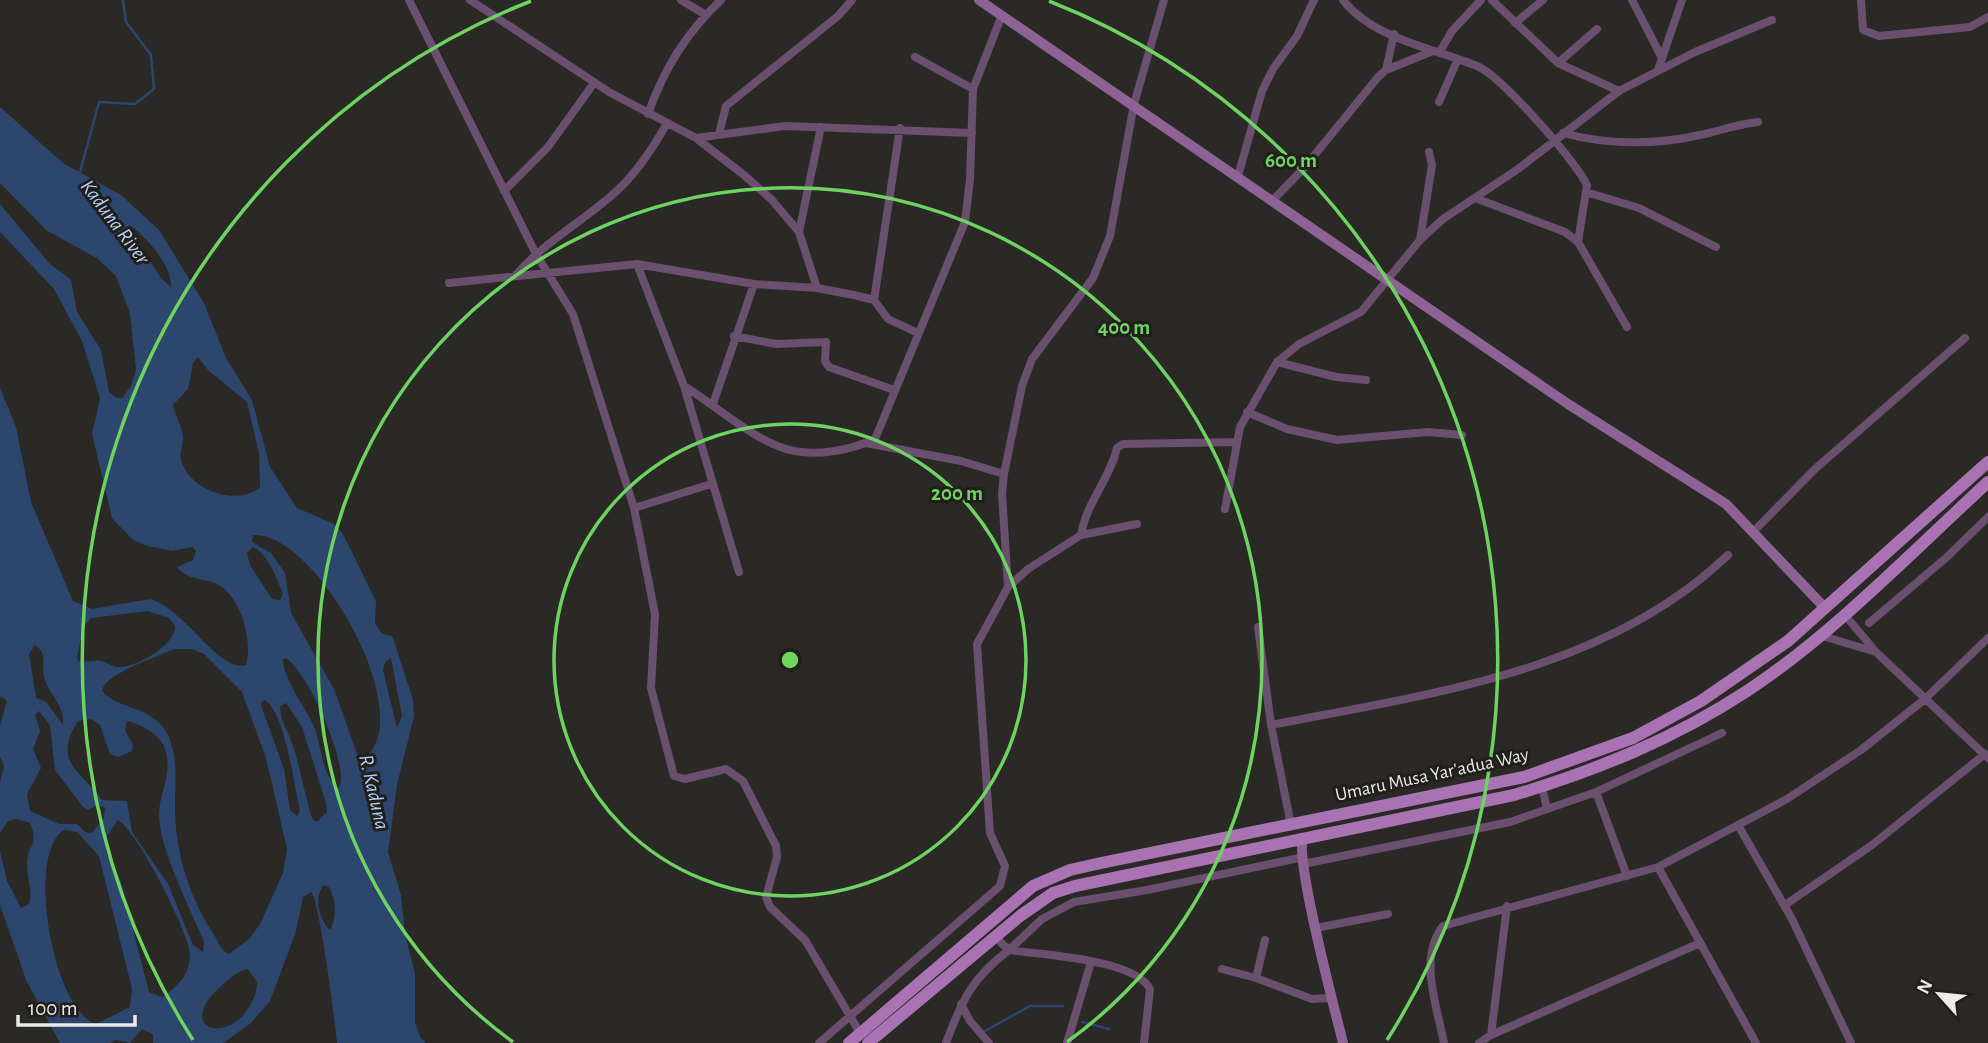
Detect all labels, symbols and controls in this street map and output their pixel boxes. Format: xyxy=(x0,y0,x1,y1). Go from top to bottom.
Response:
text: 600 m xyxy=(1265,150,1317,171)
water label: Kaduna River xyxy=(77,176,154,269)
text: 400 m xyxy=(1098,317,1150,338)
text: 200 m xyxy=(931,483,983,504)
centre of rings xyxy=(778,648,802,672)
street label: Umaru Musa Yar'adua Way xyxy=(1334,745,1530,805)
water label: R. Kaduna xyxy=(355,752,393,832)
north arrow xyxy=(1904,959,1974,1029)
text: N xyxy=(1914,977,1937,997)
scale bar xyxy=(18,984,135,1028)
text: 100 m xyxy=(28,998,78,1019)

